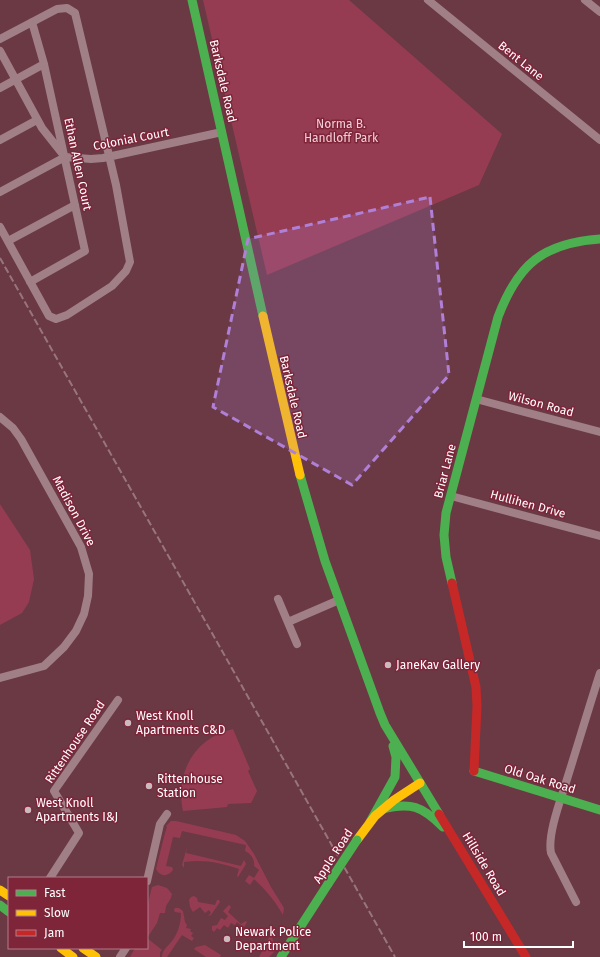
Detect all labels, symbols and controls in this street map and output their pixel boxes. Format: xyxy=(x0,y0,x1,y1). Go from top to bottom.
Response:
street label: Barksdale Road xyxy=(207,38,239,124)
street label: Bent Lane xyxy=(495,38,547,84)
street label: Ethan Allen Court xyxy=(61,116,95,212)
park label: Norma B. Handloff Park xyxy=(304,117,379,145)
street label: Colonial Court xyxy=(92,125,171,153)
street label: Barksdale Road xyxy=(277,354,309,440)
street label: Wilson Road xyxy=(507,389,575,419)
street label: Briar Lane xyxy=(431,442,459,500)
street label: Madison Drive xyxy=(50,474,98,548)
street label: Hullihen Drive xyxy=(489,487,567,521)
place label: JaneKav Gallery xyxy=(396,658,480,672)
marker: JaneKav Gallery xyxy=(383,660,393,670)
street label: Rittenhouse Road xyxy=(42,698,108,786)
place label: West Knoll Apartments C&D xyxy=(136,709,226,737)
marker: West Knoll Apartments C&D xyxy=(123,718,133,728)
street label: Old Oak Road xyxy=(503,762,577,796)
place label: Rittenhouse Station xyxy=(157,772,223,800)
marker: Rittenhouse Station xyxy=(144,781,154,791)
place label: West Knoll Apartments I&J xyxy=(36,796,118,824)
marker: West Knoll Apartments I&J xyxy=(23,805,33,815)
street label: Apple Road xyxy=(310,826,356,886)
street label: Hillside Road xyxy=(459,829,509,899)
legend xyxy=(8,877,148,949)
text: Fast xyxy=(44,886,66,900)
text: Slow xyxy=(44,906,70,920)
scale bar xyxy=(464,923,573,949)
place label: Newark Police Department xyxy=(235,925,311,953)
text: Jam xyxy=(44,926,64,940)
text: 100 m xyxy=(470,930,502,944)
marker: Newark Police Department xyxy=(222,934,232,944)

